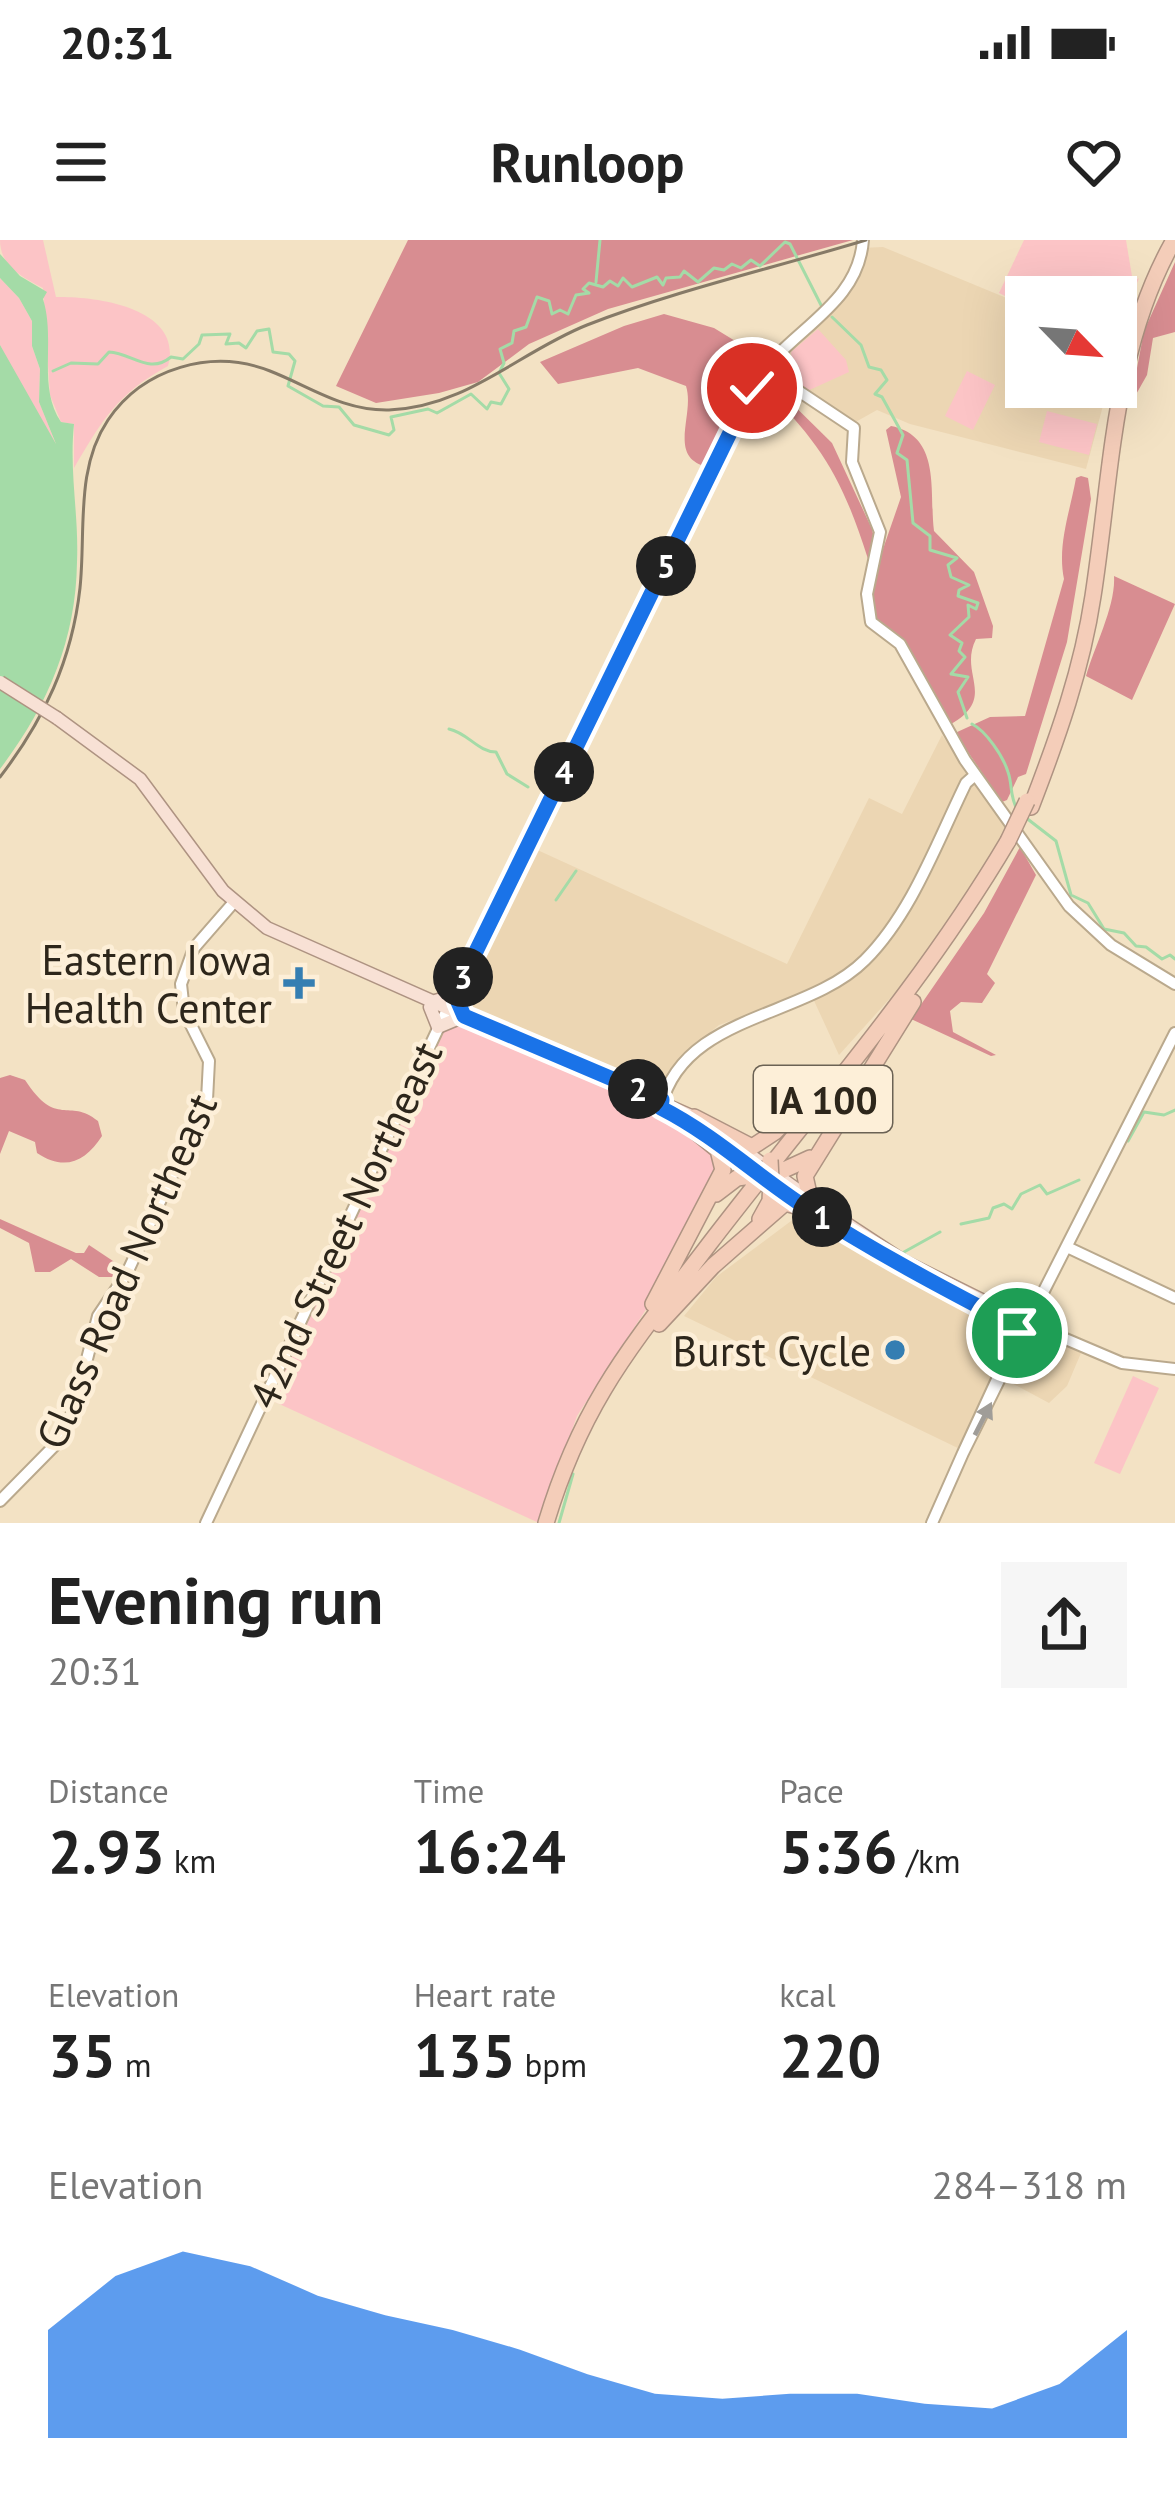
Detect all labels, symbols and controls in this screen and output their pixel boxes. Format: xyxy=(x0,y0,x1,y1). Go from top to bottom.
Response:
text: 20:31 xyxy=(60,13,174,71)
text: Runloop xyxy=(490,127,685,197)
icon: menu xyxy=(48,129,114,195)
icon: heart xyxy=(1061,129,1127,195)
north arrow xyxy=(1005,276,1137,408)
map controls xyxy=(1005,276,1137,408)
pin xyxy=(701,337,803,439)
icon: check xyxy=(719,355,785,421)
pin: 5 xyxy=(636,536,696,596)
text: 5 xyxy=(657,544,675,587)
pin: 4 xyxy=(534,742,594,802)
text: 4 xyxy=(555,750,573,793)
place label: Eastern Iowa Health Center xyxy=(25,932,272,1035)
pin: 3 xyxy=(433,947,493,1007)
text: 3 xyxy=(454,955,472,998)
marker: Eastern Iowa Health Center xyxy=(283,967,315,999)
street label: 42nd Street Northeast xyxy=(236,1033,454,1417)
pin: 2 xyxy=(608,1059,668,1119)
road number: IA 100 xyxy=(754,1066,892,1132)
text: 2 xyxy=(629,1067,647,1110)
street label: Glass Road Northeast xyxy=(23,1085,229,1457)
pin: 1 xyxy=(792,1187,852,1247)
text: 1 xyxy=(813,1195,831,1238)
pin xyxy=(966,1282,1068,1384)
icon: arrive xyxy=(984,1300,1050,1366)
place label: Burst Cycle xyxy=(673,1323,871,1378)
marker: Burst Cycle xyxy=(882,1337,908,1363)
one-way arrow xyxy=(972,1402,992,1436)
text: Evening run xyxy=(48,1557,383,1642)
button: share xyxy=(1001,1562,1127,1688)
text: 20:31 xyxy=(48,1645,142,1696)
text: Distance xyxy=(48,1769,169,1812)
text: Time xyxy=(414,1769,484,1812)
text: Pace xyxy=(779,1769,844,1812)
text: 2.93 xyxy=(48,1812,165,1890)
text: 16:24 xyxy=(414,1812,566,1890)
text: 5:36 xyxy=(779,1812,898,1890)
text: km xyxy=(165,1839,216,1882)
text: /km xyxy=(898,1839,961,1882)
text: Elevation xyxy=(48,1973,179,2016)
text: Heart rate xyxy=(414,1973,556,2016)
text: kcal xyxy=(779,1973,836,2016)
text: 35 xyxy=(48,2016,116,2094)
text: 135 xyxy=(414,2016,516,2094)
text: 220 xyxy=(779,2016,881,2094)
text: m xyxy=(116,2043,152,2086)
text: bpm xyxy=(516,2043,587,2086)
text: Elevation xyxy=(48,2159,203,2210)
text: 284–318 m xyxy=(932,2159,1127,2210)

